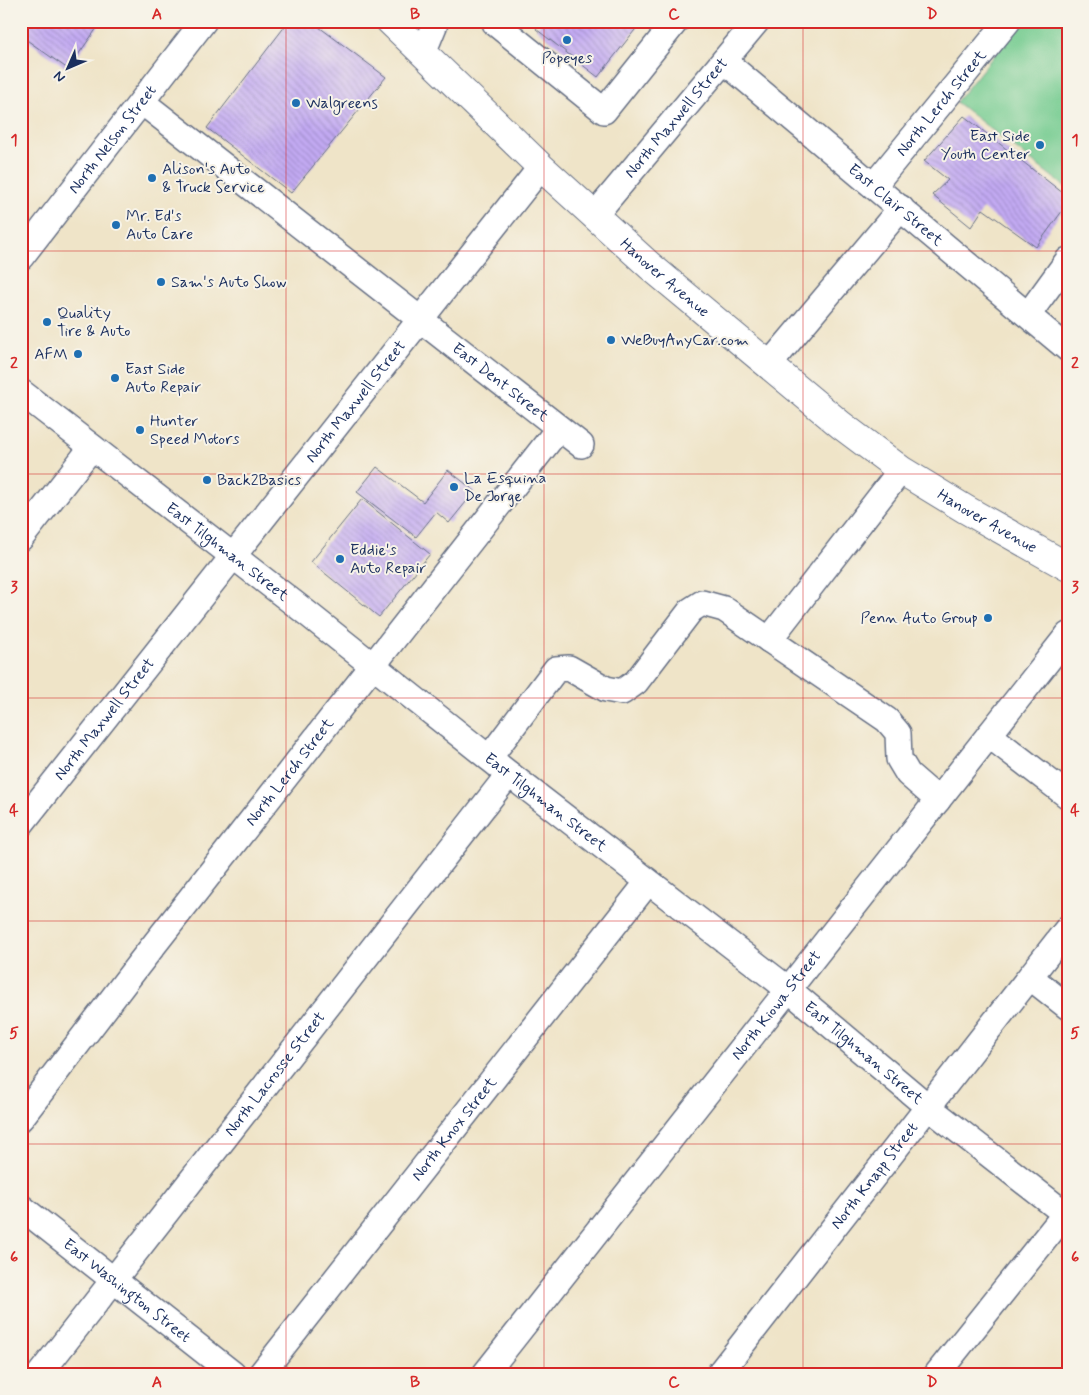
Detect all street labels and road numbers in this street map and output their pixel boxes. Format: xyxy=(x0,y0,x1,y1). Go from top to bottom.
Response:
street label: North Lerch Street xyxy=(891,45,991,161)
street label: North Maxwell Street xyxy=(620,53,733,182)
street label: North Nelson Street xyxy=(64,81,161,198)
street label: East Clair Street xyxy=(844,159,948,251)
street label: Hanover Avenue xyxy=(615,233,714,322)
street label: North Maxwell Street xyxy=(301,335,411,467)
street label: East Dent Street xyxy=(448,338,554,427)
street label: Hanover Avenue xyxy=(933,484,1041,558)
street label: East Tilghman Street xyxy=(162,498,294,606)
street label: North Maxwell Street xyxy=(49,653,159,785)
street label: North Lerch Street xyxy=(241,713,339,830)
street label: East Tilghman Street xyxy=(480,748,612,857)
street label: North Kiowa Street xyxy=(726,946,826,1064)
street label: East Tilghman Street xyxy=(800,996,928,1109)
street label: North Lacrosse Street xyxy=(219,1007,330,1140)
street label: North Knox Street xyxy=(406,1072,502,1185)
street label: North Knapp Street xyxy=(826,1118,923,1233)
street label: East Washington Street xyxy=(59,1234,195,1347)

